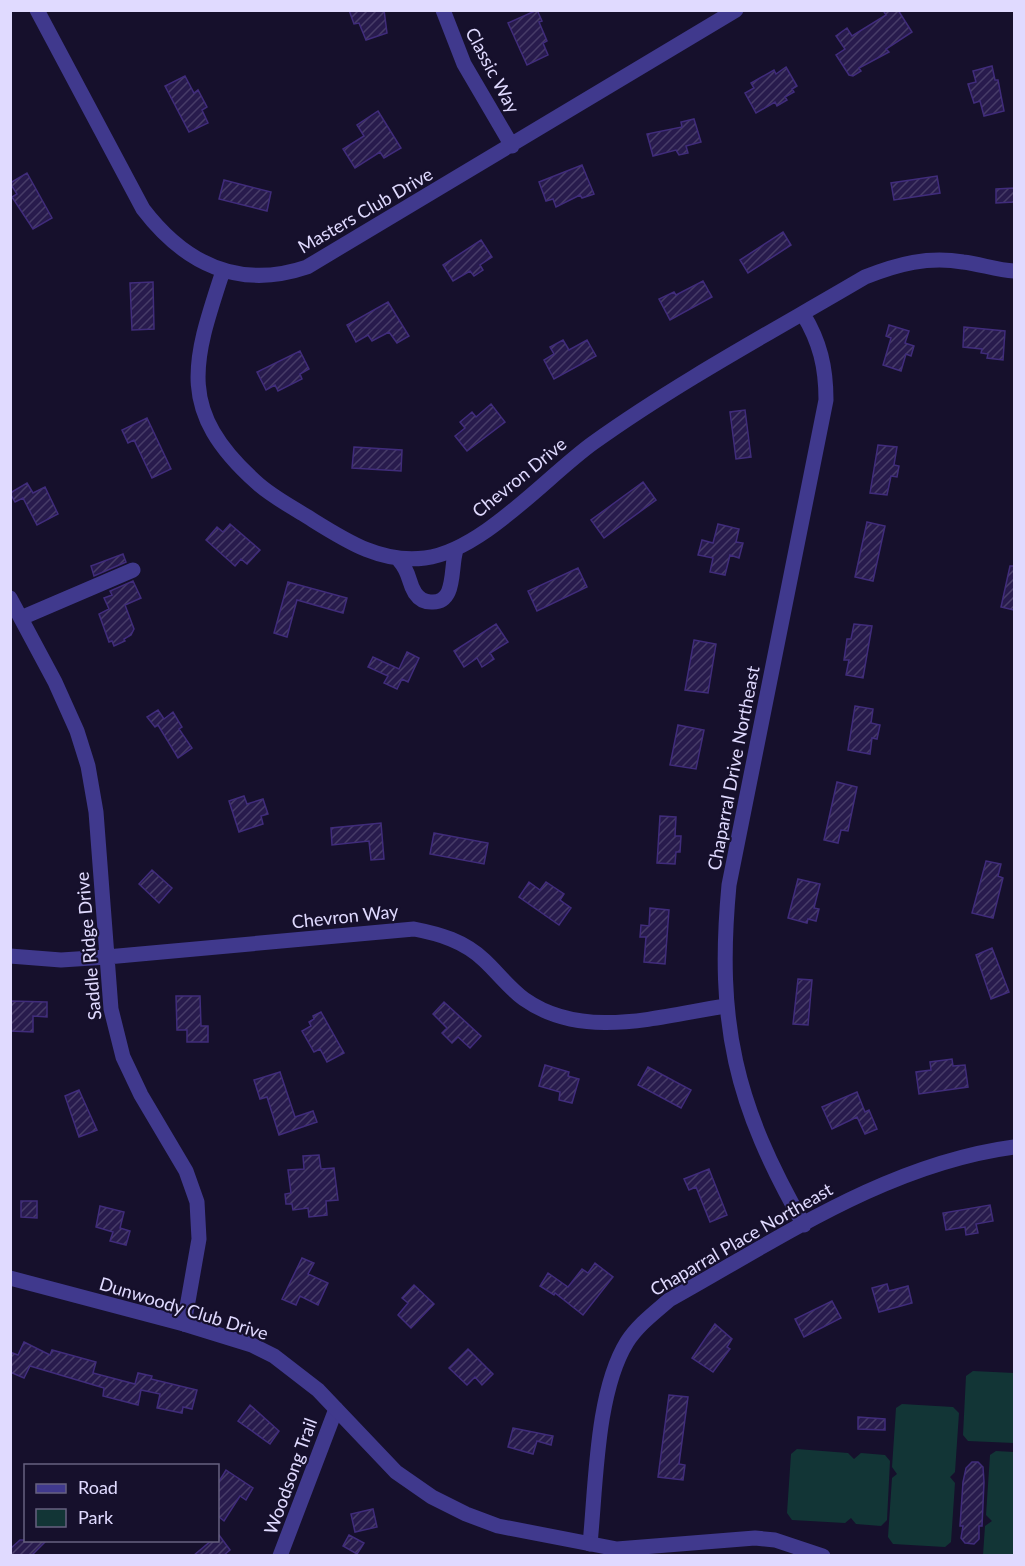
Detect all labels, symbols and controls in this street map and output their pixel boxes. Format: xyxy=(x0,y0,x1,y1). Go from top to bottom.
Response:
street label: Classic Way xyxy=(461,23,525,117)
street label: Masters Club Drive xyxy=(294,162,436,258)
street label: Chevron Drive xyxy=(468,432,570,522)
street label: Chaparral Drive Northeast xyxy=(702,663,764,872)
street label: Saddle Ridge Drive xyxy=(71,871,105,1021)
street label: Chevron Way xyxy=(291,899,400,933)
street label: Chaparral Place Northeast xyxy=(646,1178,836,1300)
street label: Dunwoody Club Drive xyxy=(97,1272,271,1344)
street label: Woodsong Trail xyxy=(259,1415,321,1537)
legend xyxy=(24,1464,219,1542)
text: Road xyxy=(78,1476,118,1498)
text: Park xyxy=(78,1506,114,1528)

